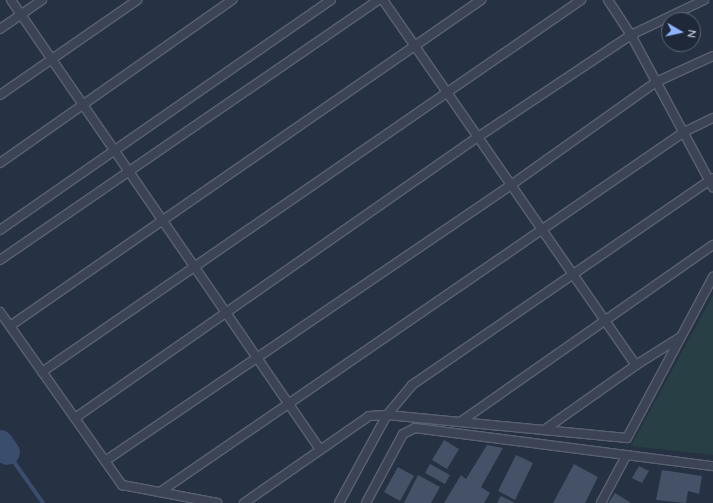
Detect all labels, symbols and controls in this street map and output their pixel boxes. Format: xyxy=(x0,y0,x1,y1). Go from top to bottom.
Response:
north arrow xyxy=(661,12,701,52)
text: N xyxy=(684,29,699,39)

